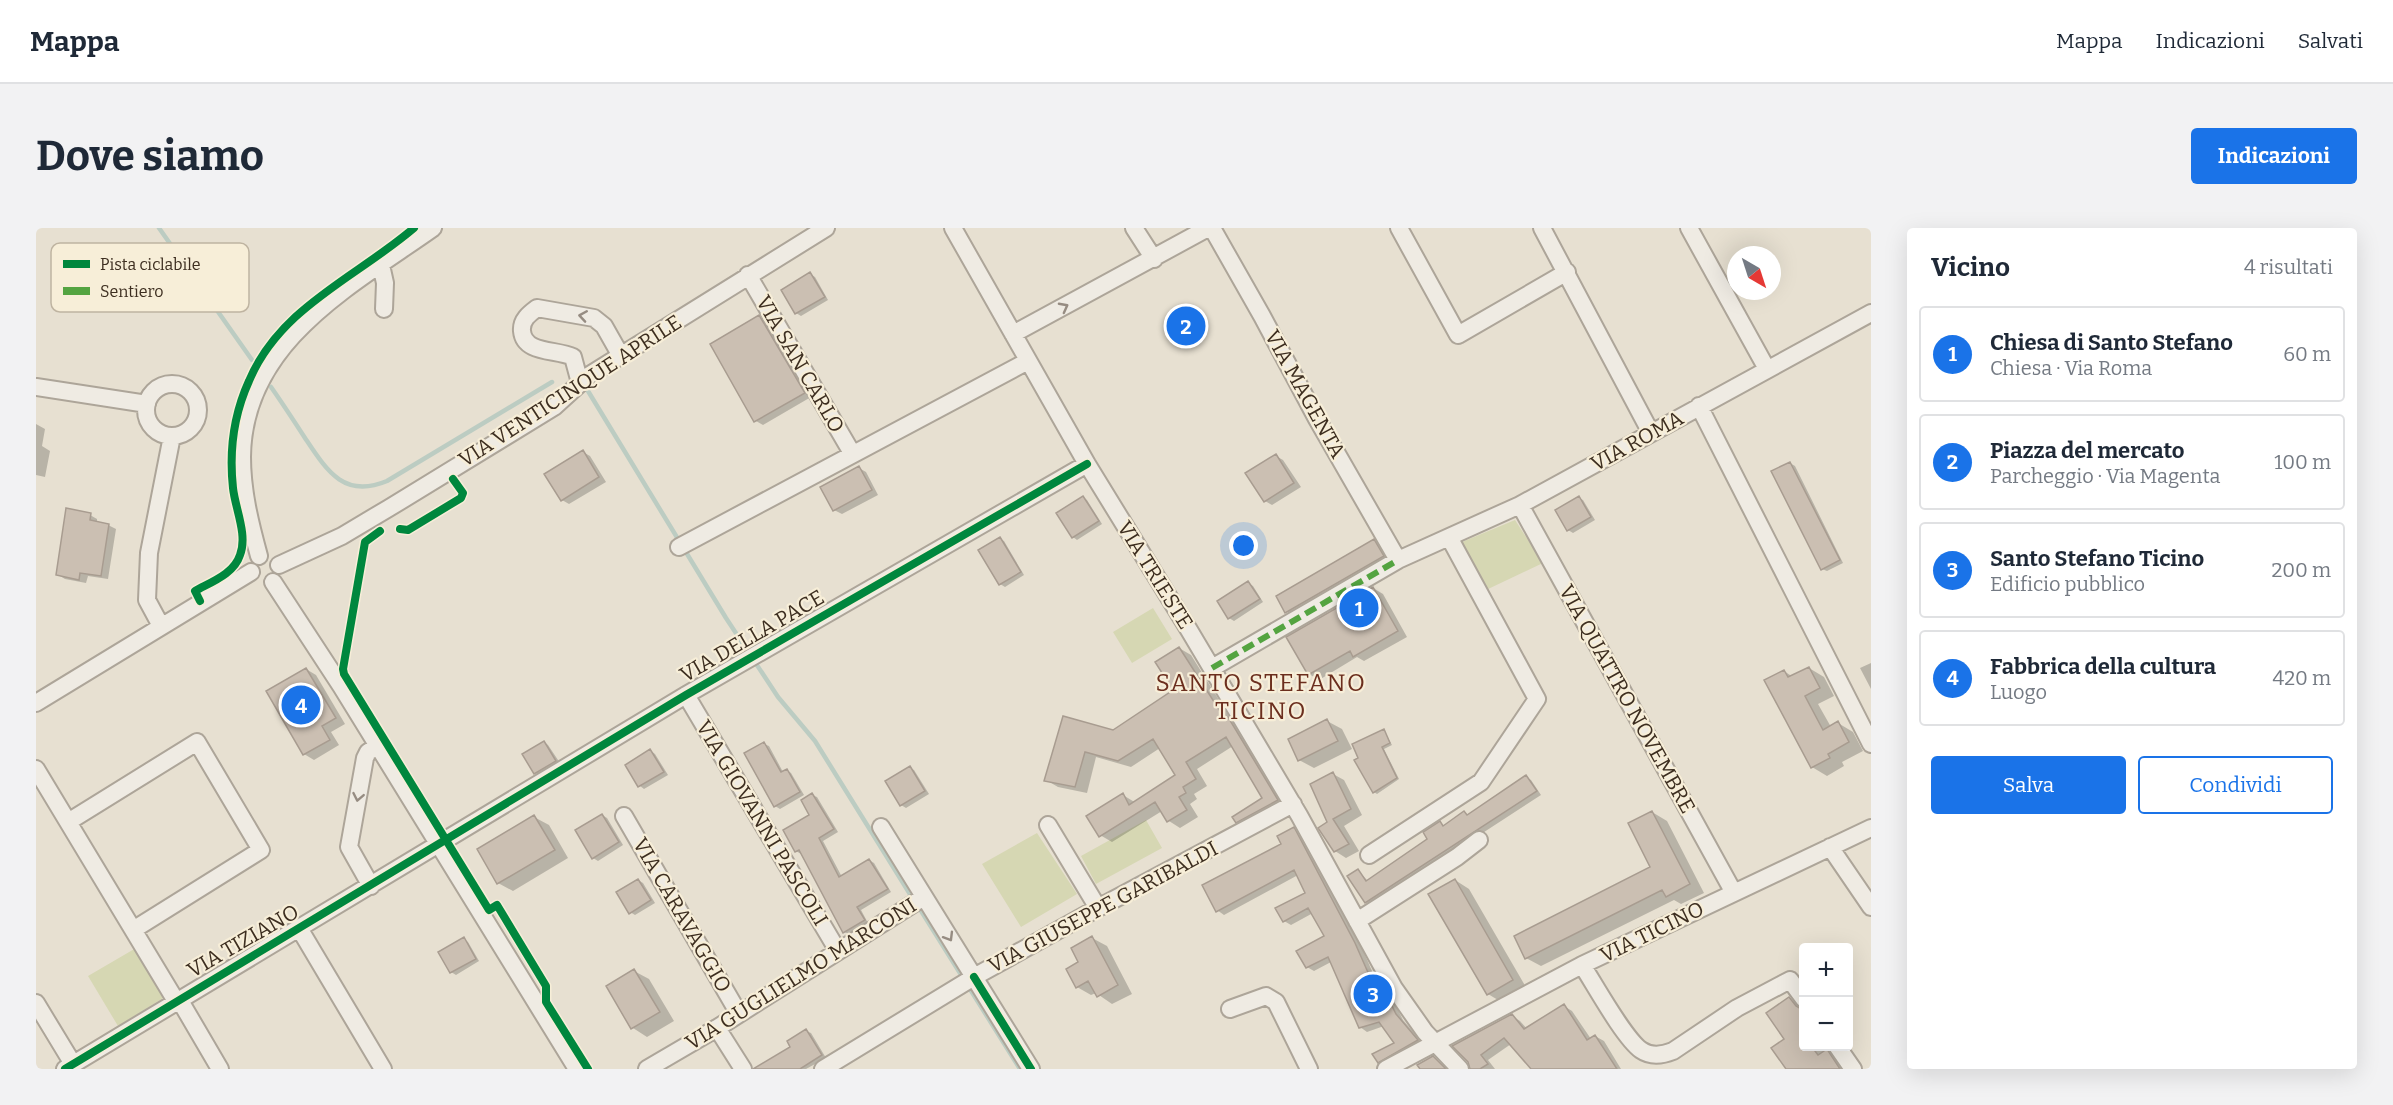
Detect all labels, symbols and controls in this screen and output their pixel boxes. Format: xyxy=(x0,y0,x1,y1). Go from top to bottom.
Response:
text: Mappa xyxy=(30,25,120,58)
text: Mappa xyxy=(2056,28,2122,54)
text: Indicazioni xyxy=(2155,28,2265,54)
text: Salvati xyxy=(2298,28,2363,54)
button: Indicazioni xyxy=(2191,128,2357,184)
text: Dove siamo xyxy=(36,131,264,181)
legend xyxy=(51,243,249,312)
north arrow xyxy=(1727,246,1781,300)
text: Vicino xyxy=(1931,252,2010,283)
text: Pista ciclabile xyxy=(100,255,201,274)
text: 4 risultati xyxy=(2244,255,2333,279)
text: Sentiero xyxy=(100,282,163,301)
street label: VIA SAN CARLO xyxy=(750,291,850,437)
one-way arrow xyxy=(1058,303,1069,314)
pin: 2 xyxy=(1166,304,1206,348)
street label: VIA VENTICINQUE APRILE xyxy=(454,309,686,473)
one-way arrow xyxy=(578,310,587,322)
street label: VIA MAGENTA xyxy=(1259,325,1351,463)
text: Chiesa di Santo Stefano xyxy=(1990,329,2233,356)
text: 1 xyxy=(1948,342,1957,366)
text: 60 m xyxy=(2283,342,2331,366)
text: Chiesa · Via Roma xyxy=(1990,356,2152,380)
street label: VIA ROMA xyxy=(1586,405,1688,477)
text: Piazza del mercato xyxy=(1990,437,2185,464)
text: 2 xyxy=(1947,450,1958,474)
text: 100 m xyxy=(2274,450,2331,474)
text: Parcheggio · Via Magenta xyxy=(1990,464,2220,488)
street label: VIA TRIESTE xyxy=(1111,516,1199,634)
your location xyxy=(1229,531,1258,560)
text: Santo Stefano Ticino xyxy=(1990,545,2204,572)
text: 3 xyxy=(1947,558,1958,582)
text: 200 m xyxy=(2271,558,2331,582)
text: Edificio pubblico xyxy=(1990,572,2145,596)
street label: VIA QUATTRO NOVEMBRE xyxy=(1553,580,1701,818)
street label: VIA DELLA PACE xyxy=(675,584,829,688)
pin: 1 xyxy=(1340,586,1378,631)
text: Fabbrica della cultura xyxy=(1990,653,2216,680)
text: 4 xyxy=(1946,666,1959,690)
text: 420 m xyxy=(2273,666,2331,690)
district label: SANTO STEFANO TICINO xyxy=(1156,669,1367,725)
text: Luogo xyxy=(1990,680,2047,704)
pin: 4 xyxy=(282,682,320,728)
street label: VIA GIOVANNI PASCOLI xyxy=(690,716,834,930)
button: Salva xyxy=(1931,756,2126,814)
button: Condividi xyxy=(2138,756,2333,814)
one-way arrow xyxy=(352,792,365,802)
street label: VIA CARAVAGGIO xyxy=(627,833,737,997)
street label: VIA GIUSEPPE GARIBALDI xyxy=(984,835,1222,979)
street label: VIA GUGLIELMO MARCONI xyxy=(681,892,921,1056)
street label: VIA TICINO xyxy=(1596,896,1708,968)
street label: VIA TIZIANO xyxy=(182,899,304,983)
one-way arrow xyxy=(941,931,953,941)
map controls xyxy=(1799,943,1853,1051)
button: + xyxy=(1799,943,1853,997)
pin: 3 xyxy=(1354,972,1392,1017)
button: − xyxy=(1799,997,1853,1051)

